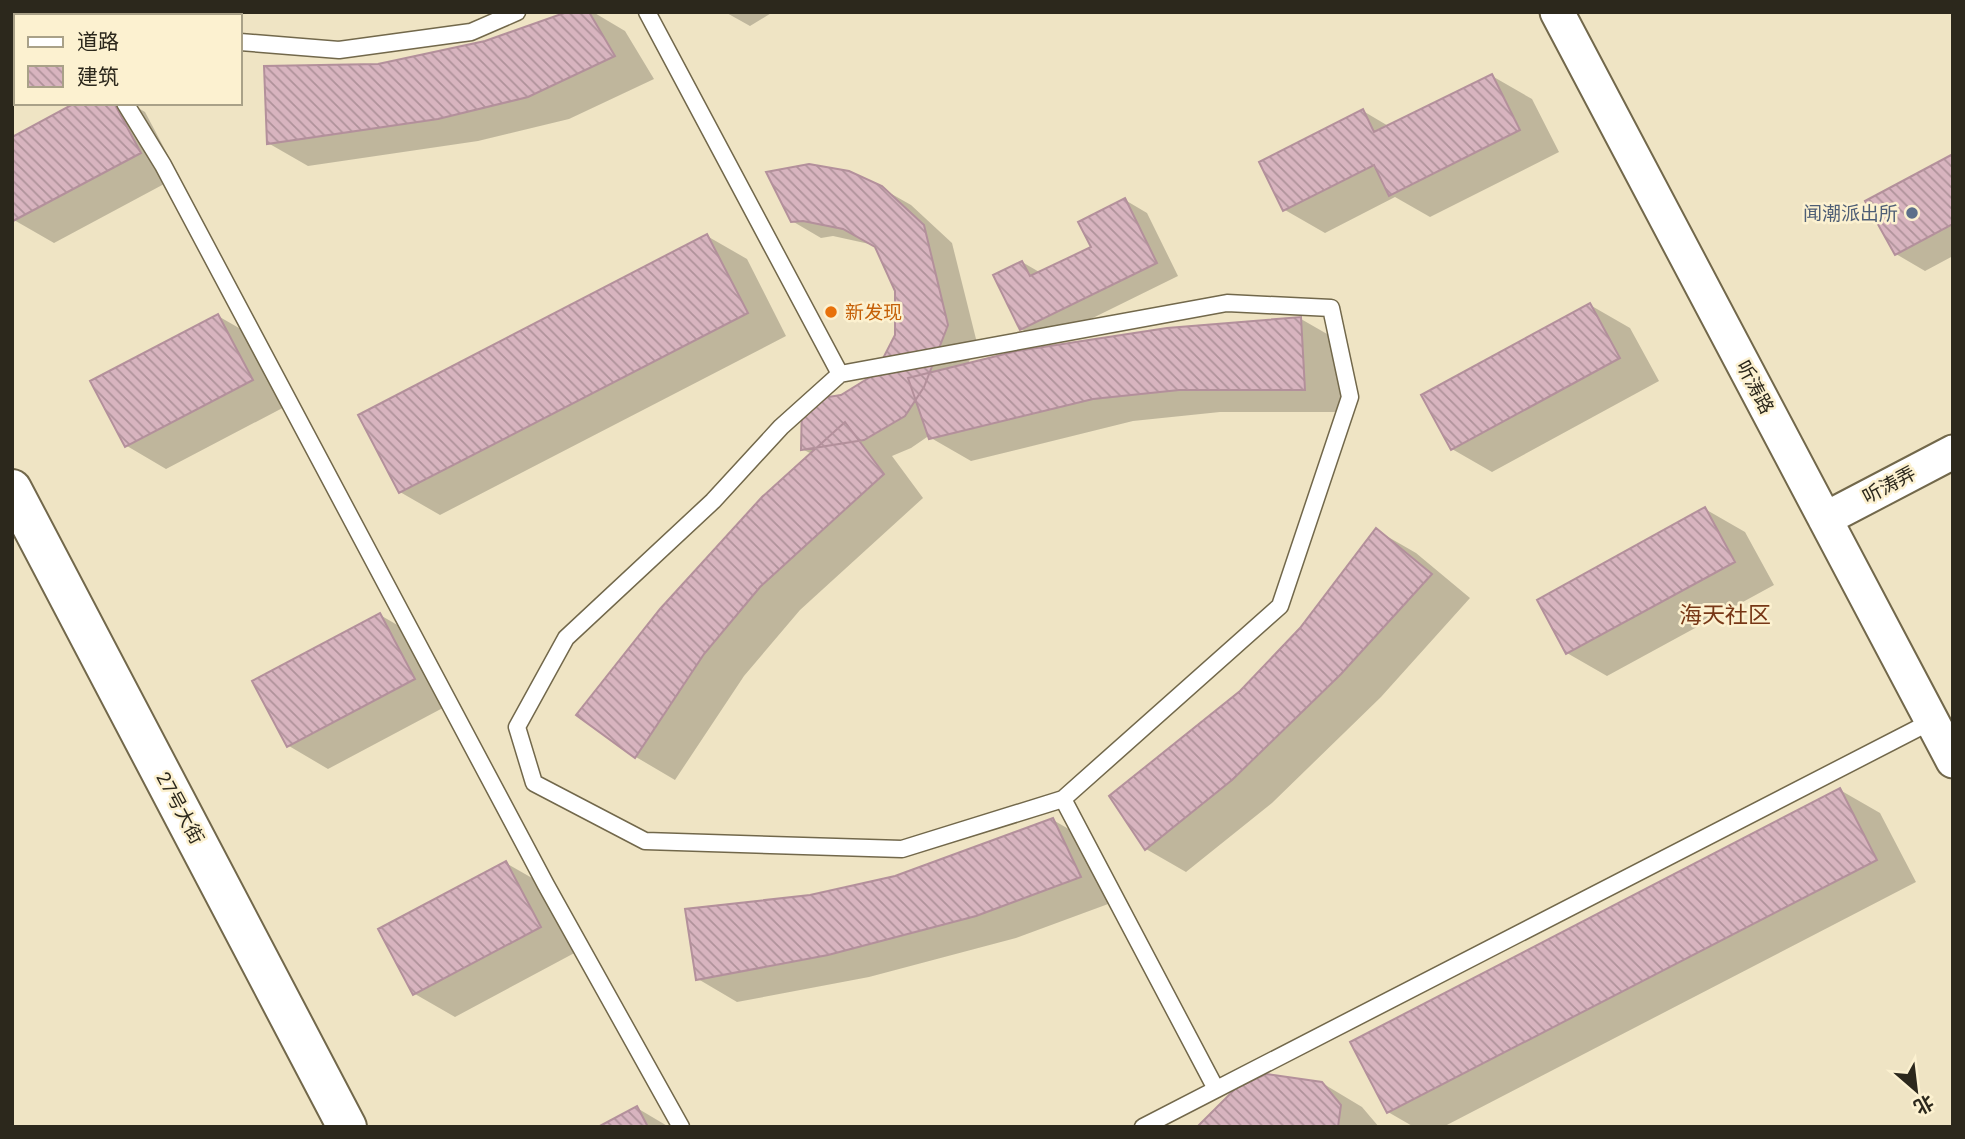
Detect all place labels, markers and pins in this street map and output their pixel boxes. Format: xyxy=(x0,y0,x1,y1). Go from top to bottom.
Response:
place label: 闻潮派出所 xyxy=(1803,202,1898,225)
marker: 闻潮派出所 xyxy=(1904,205,1920,221)
place label: 新发现 xyxy=(845,301,902,324)
marker: 新发现 xyxy=(823,304,839,320)

